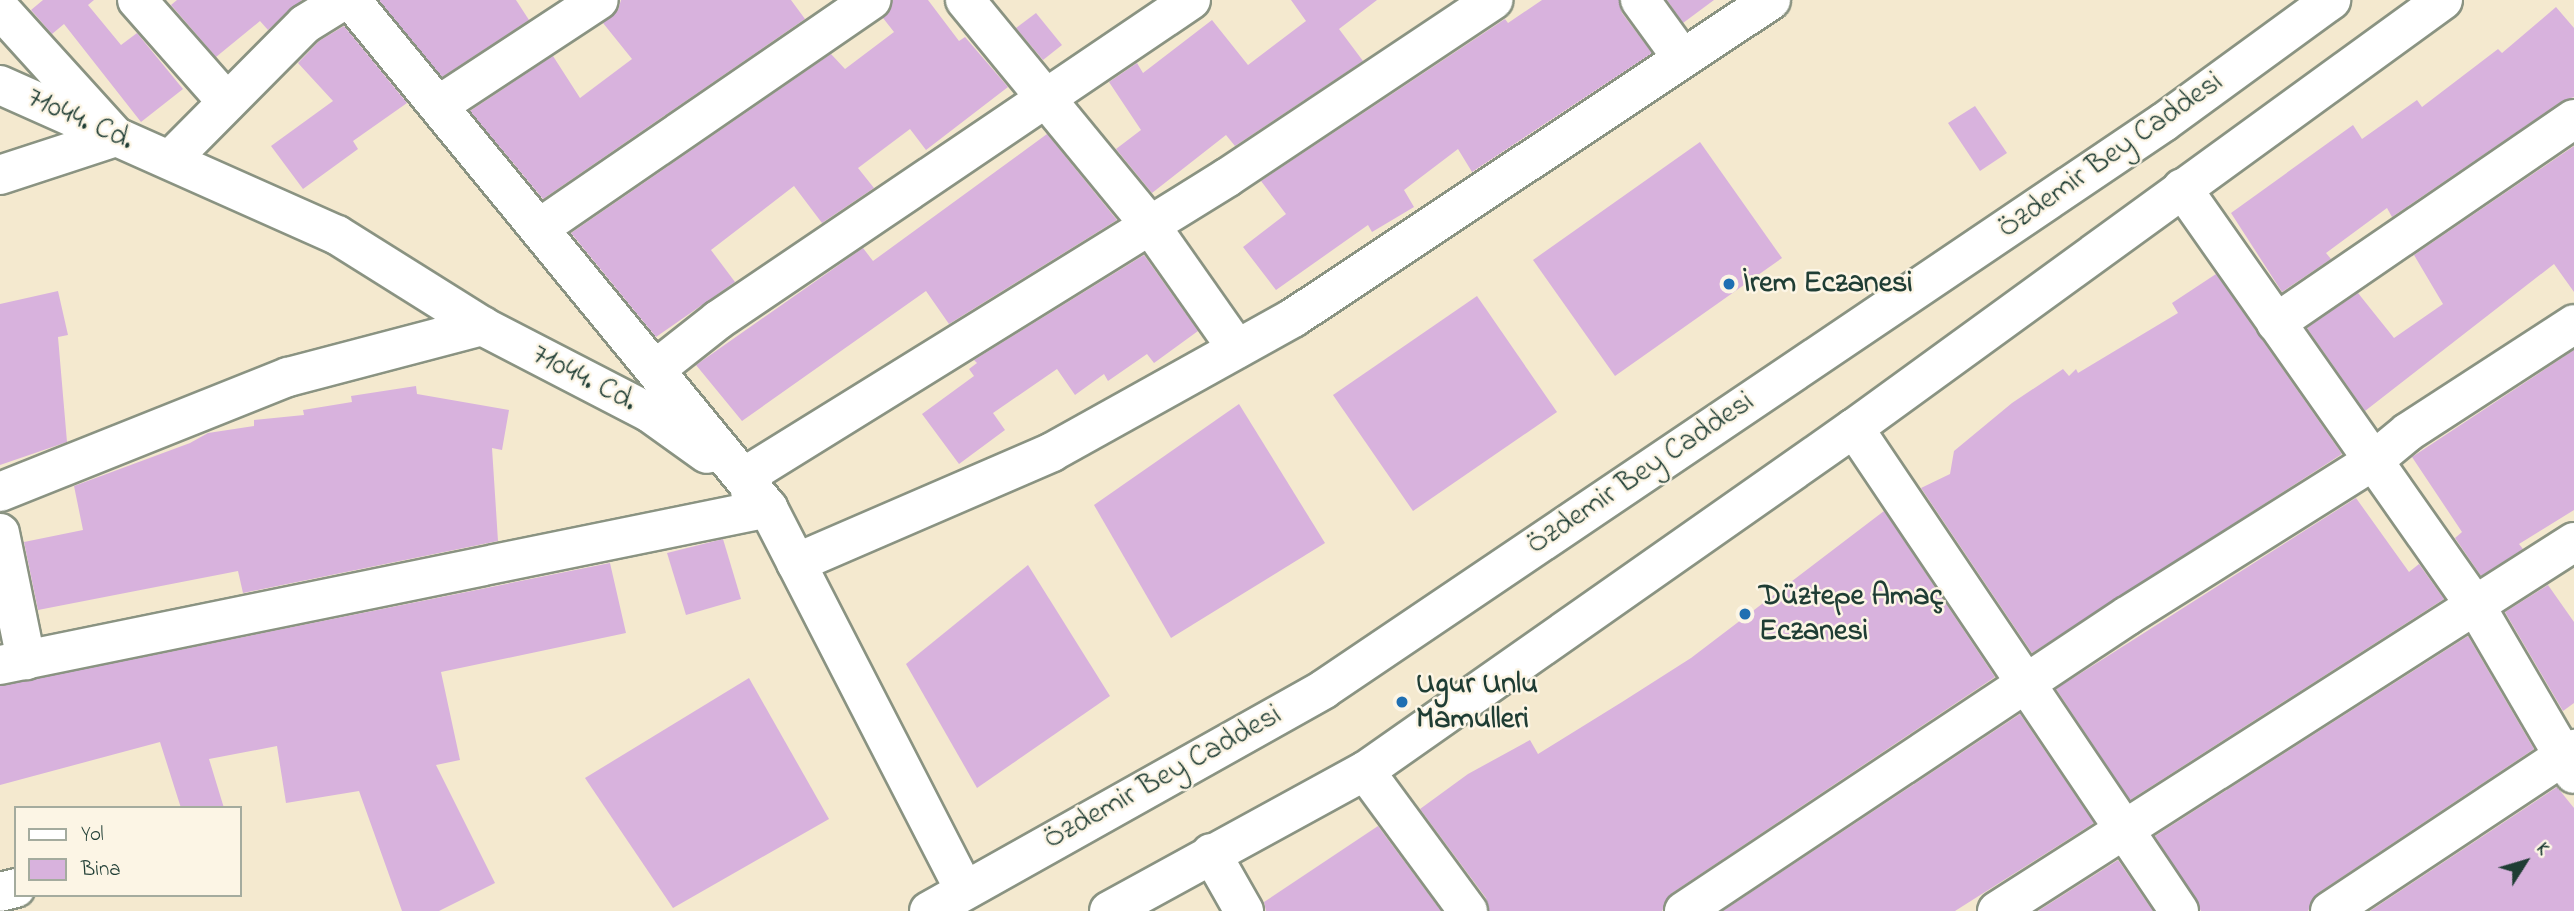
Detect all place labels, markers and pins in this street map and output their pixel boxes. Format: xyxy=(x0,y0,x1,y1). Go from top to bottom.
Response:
place label: İrem Eczanesi xyxy=(1743,266,1913,302)
marker: İrem Eczanesi xyxy=(1721,276,1737,292)
place label: Düztepe Amaç Eczanesi xyxy=(1759,579,1943,650)
marker: Düztepe Amaç Eczanesi xyxy=(1737,606,1753,622)
place label: Ugur Unlu Mamulleri xyxy=(1416,667,1538,738)
marker: Ugur Unlu Mamulleri xyxy=(1394,694,1410,710)

